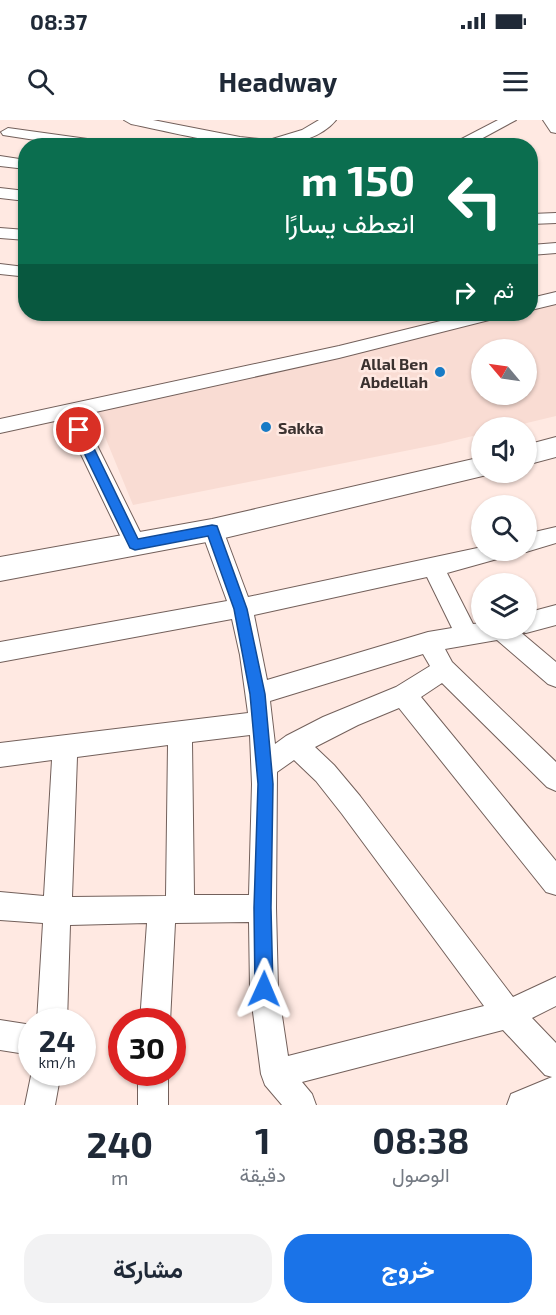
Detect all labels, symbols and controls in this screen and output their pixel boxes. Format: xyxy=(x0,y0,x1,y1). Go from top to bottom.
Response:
text: 08:37 xyxy=(30,8,87,34)
icon: search xyxy=(24,65,57,98)
text: Headway xyxy=(219,65,337,97)
icon: menu xyxy=(499,65,532,98)
text: 150 m xyxy=(301,154,415,204)
icon: left xyxy=(436,162,514,240)
text: انعطف يسارًا xyxy=(284,206,415,238)
icon: right xyxy=(448,276,481,309)
text: ثم xyxy=(493,276,514,302)
north arrow xyxy=(471,339,537,405)
map controls xyxy=(471,339,537,639)
place label: Allal Ben Abdellah xyxy=(360,354,428,391)
marker: Allal Ben Abdellah xyxy=(433,365,447,379)
pin xyxy=(53,404,104,455)
icon: arrive xyxy=(62,413,95,446)
button: sound xyxy=(471,417,537,483)
place label: Sakka xyxy=(278,418,324,437)
marker: Sakka xyxy=(259,420,273,434)
button: search xyxy=(471,495,537,561)
button: layers xyxy=(471,573,537,639)
position arrow xyxy=(232,957,296,1021)
speed limit sign: 30 xyxy=(108,1008,186,1086)
text: 24 xyxy=(39,1022,75,1058)
text: km/h xyxy=(38,1053,76,1071)
text: 1 xyxy=(255,1118,270,1161)
text: 08:38 xyxy=(372,1118,470,1161)
text: 240 xyxy=(86,1122,153,1165)
text: دقيقة xyxy=(240,1162,286,1186)
text: الوصول xyxy=(392,1162,450,1186)
text: m xyxy=(111,1165,129,1189)
button: مشاركة xyxy=(24,1234,272,1303)
button: خروج xyxy=(284,1234,532,1303)

